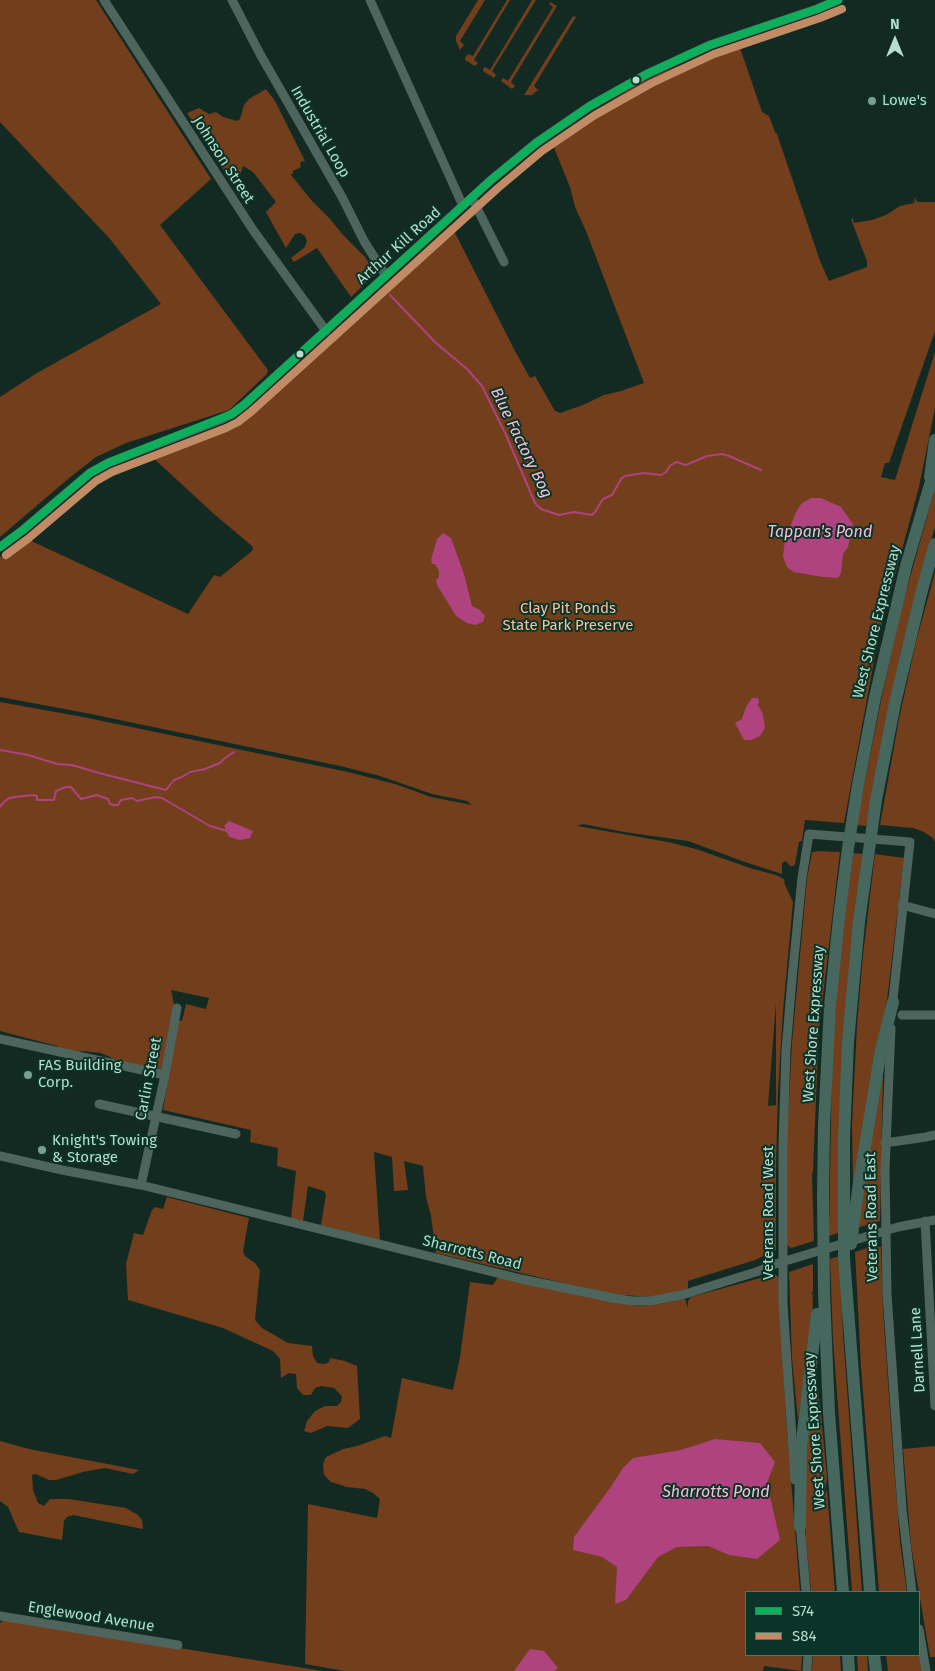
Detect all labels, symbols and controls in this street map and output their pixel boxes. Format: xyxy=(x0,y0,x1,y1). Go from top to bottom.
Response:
north arrow xyxy=(870,15,920,65)
text: N xyxy=(890,16,900,33)
unlabelled marker xyxy=(631,75,641,85)
street label: Industrial Loop xyxy=(286,83,354,181)
place label: Lowe's xyxy=(882,92,927,110)
marker: Lowe's xyxy=(866,95,878,107)
street label: Johnson Street xyxy=(188,113,258,207)
street label: Arthur Kill Road xyxy=(353,203,445,289)
unlabelled marker xyxy=(295,349,305,359)
water label: Blue Factory Bog xyxy=(486,385,556,501)
water label: Tappan's Pond xyxy=(768,523,872,543)
street label: West Shore Expressway xyxy=(849,543,905,701)
park label: Clay Pit Ponds State Park Preserve xyxy=(503,600,633,635)
street label: West Shore Expressway xyxy=(800,945,828,1103)
street label: Carlin Street xyxy=(132,1036,166,1122)
place label: FAS Building Corp. xyxy=(38,1057,122,1092)
marker: FAS Building Corp. xyxy=(22,1069,34,1081)
place label: Knight's Towing & Storage xyxy=(52,1132,157,1167)
marker: Knight's Towing & Storage xyxy=(36,1144,48,1156)
street label: Veterans Road West xyxy=(760,1146,778,1280)
street label: Veterans Road East xyxy=(862,1152,882,1282)
street label: Sharrotts Road xyxy=(421,1232,523,1274)
street label: Darnell Lane xyxy=(907,1307,929,1393)
street label: West Shore Expressway xyxy=(801,1352,829,1510)
water label: Sharrotts Pond xyxy=(662,1483,770,1503)
legend xyxy=(745,1591,920,1656)
street label: Englewood Avenue xyxy=(26,1598,156,1636)
text: S74 xyxy=(792,1602,814,1620)
text: S84 xyxy=(792,1627,816,1645)

